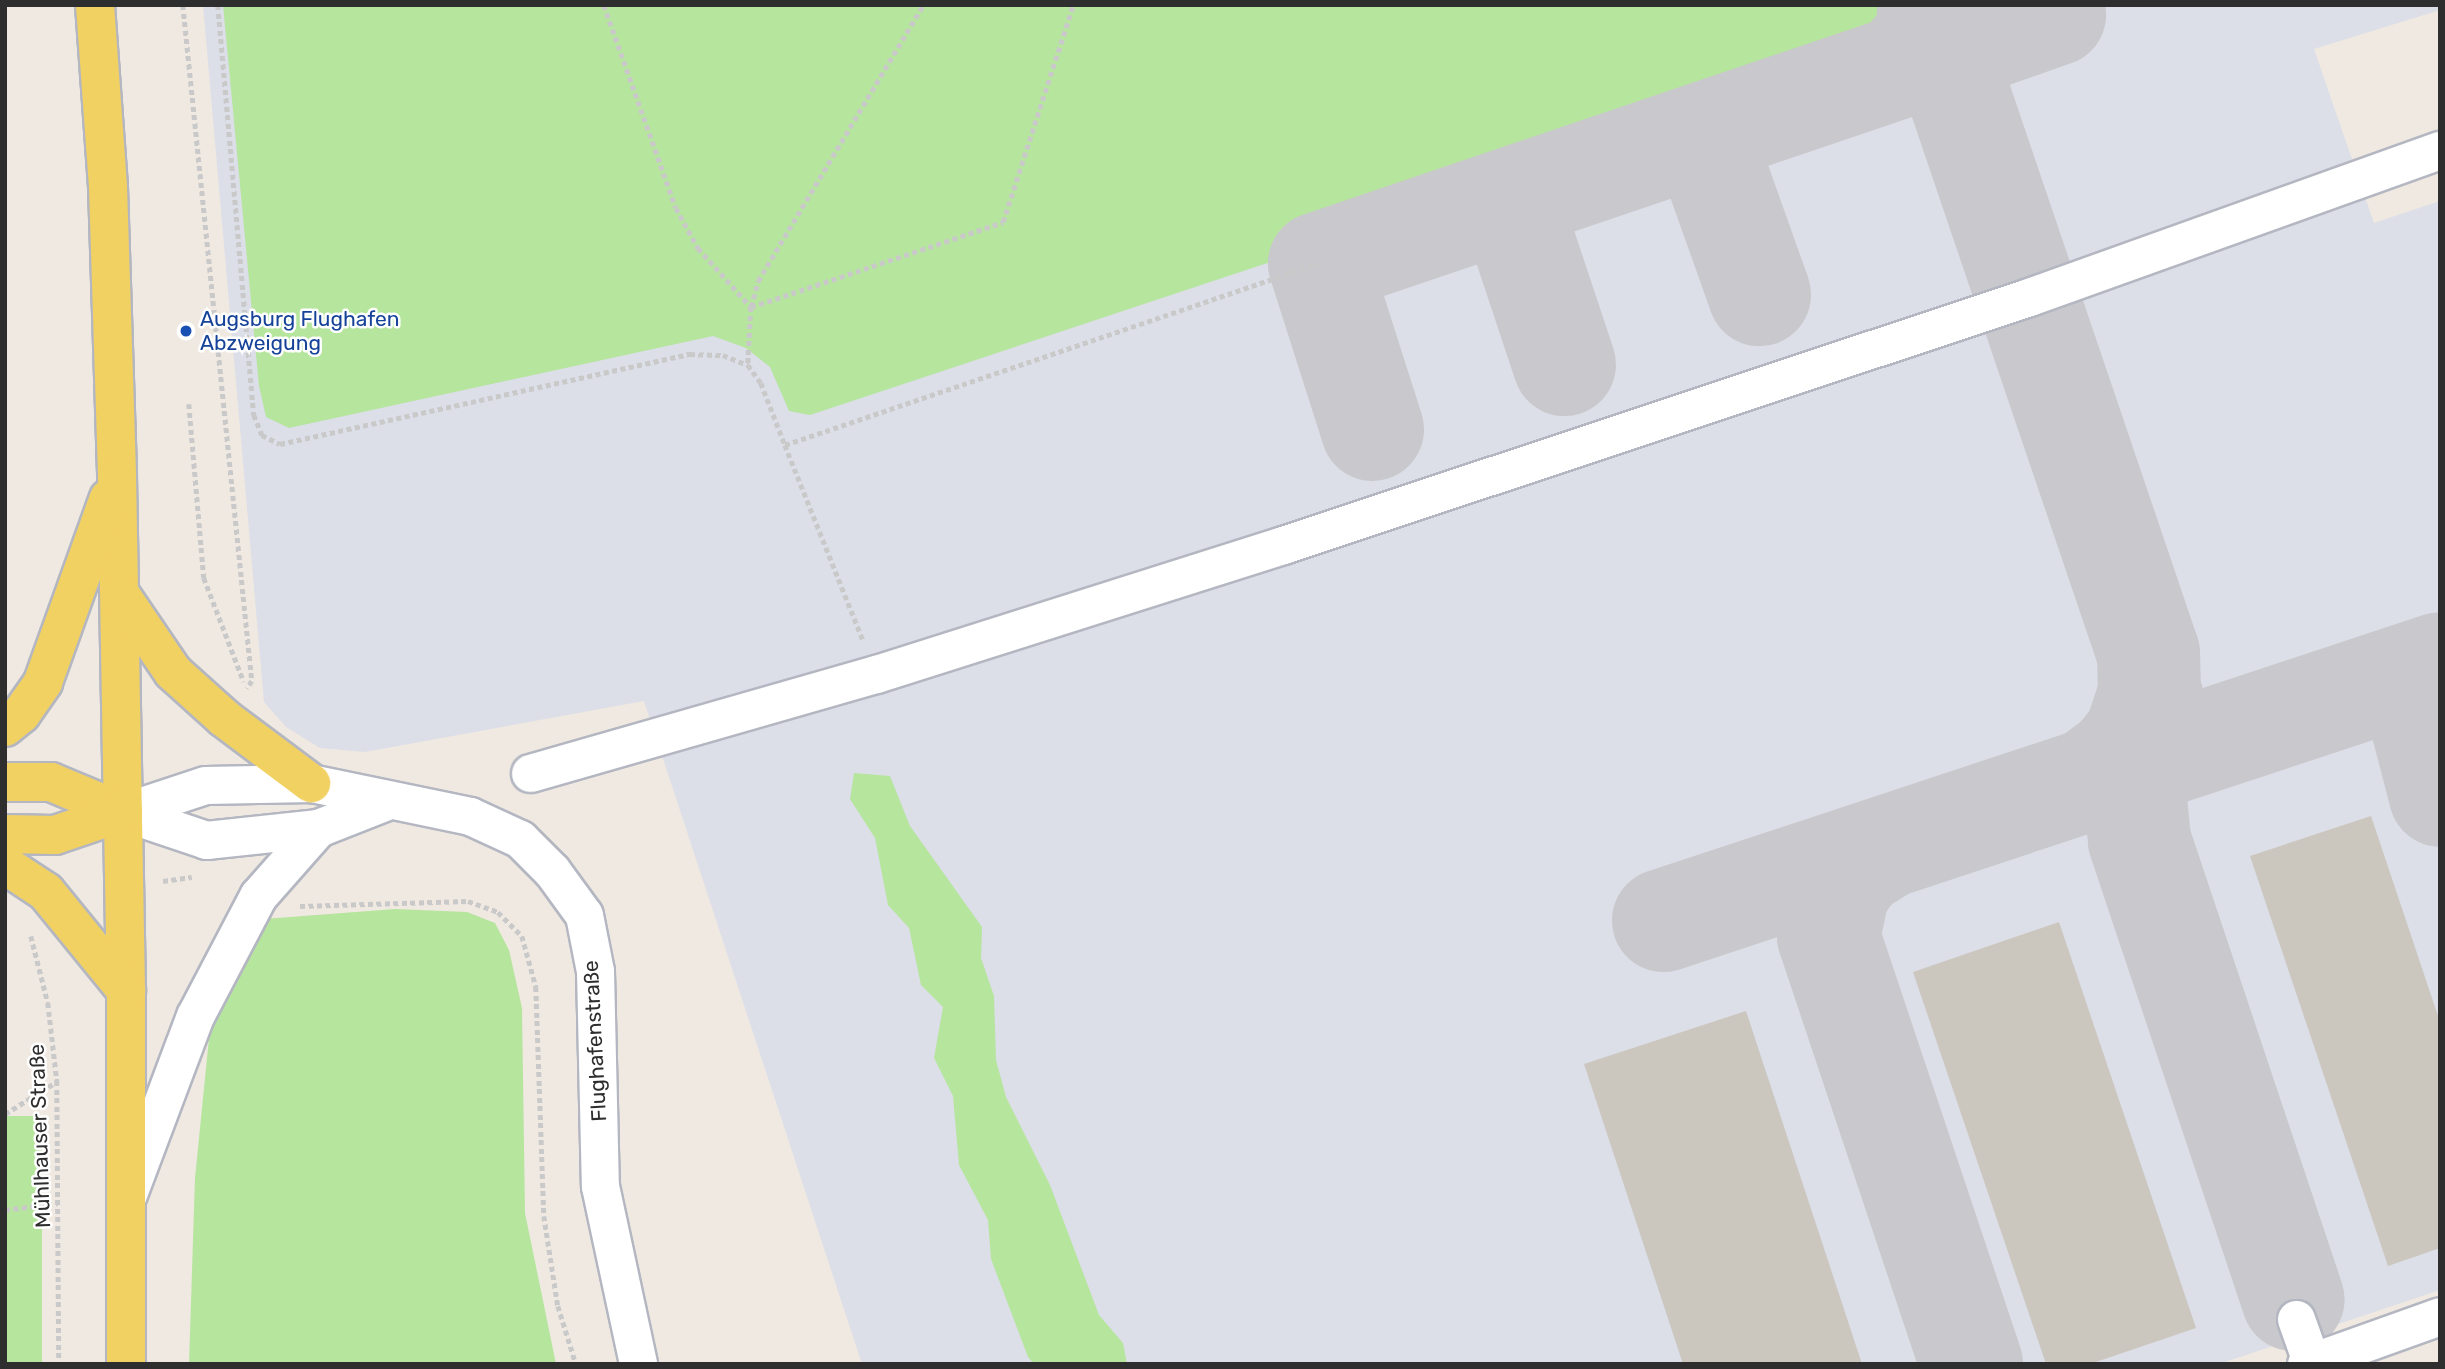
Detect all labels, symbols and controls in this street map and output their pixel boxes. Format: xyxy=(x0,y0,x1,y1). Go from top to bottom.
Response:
place label: Augsburg Flughafen Abzweigung xyxy=(200,306,400,356)
marker: Augsburg Flughafen Abzweigung xyxy=(178,323,194,339)
street label: Flughafenstraße xyxy=(578,960,612,1122)
street label: Mühlhauser Straße xyxy=(24,1043,56,1229)

